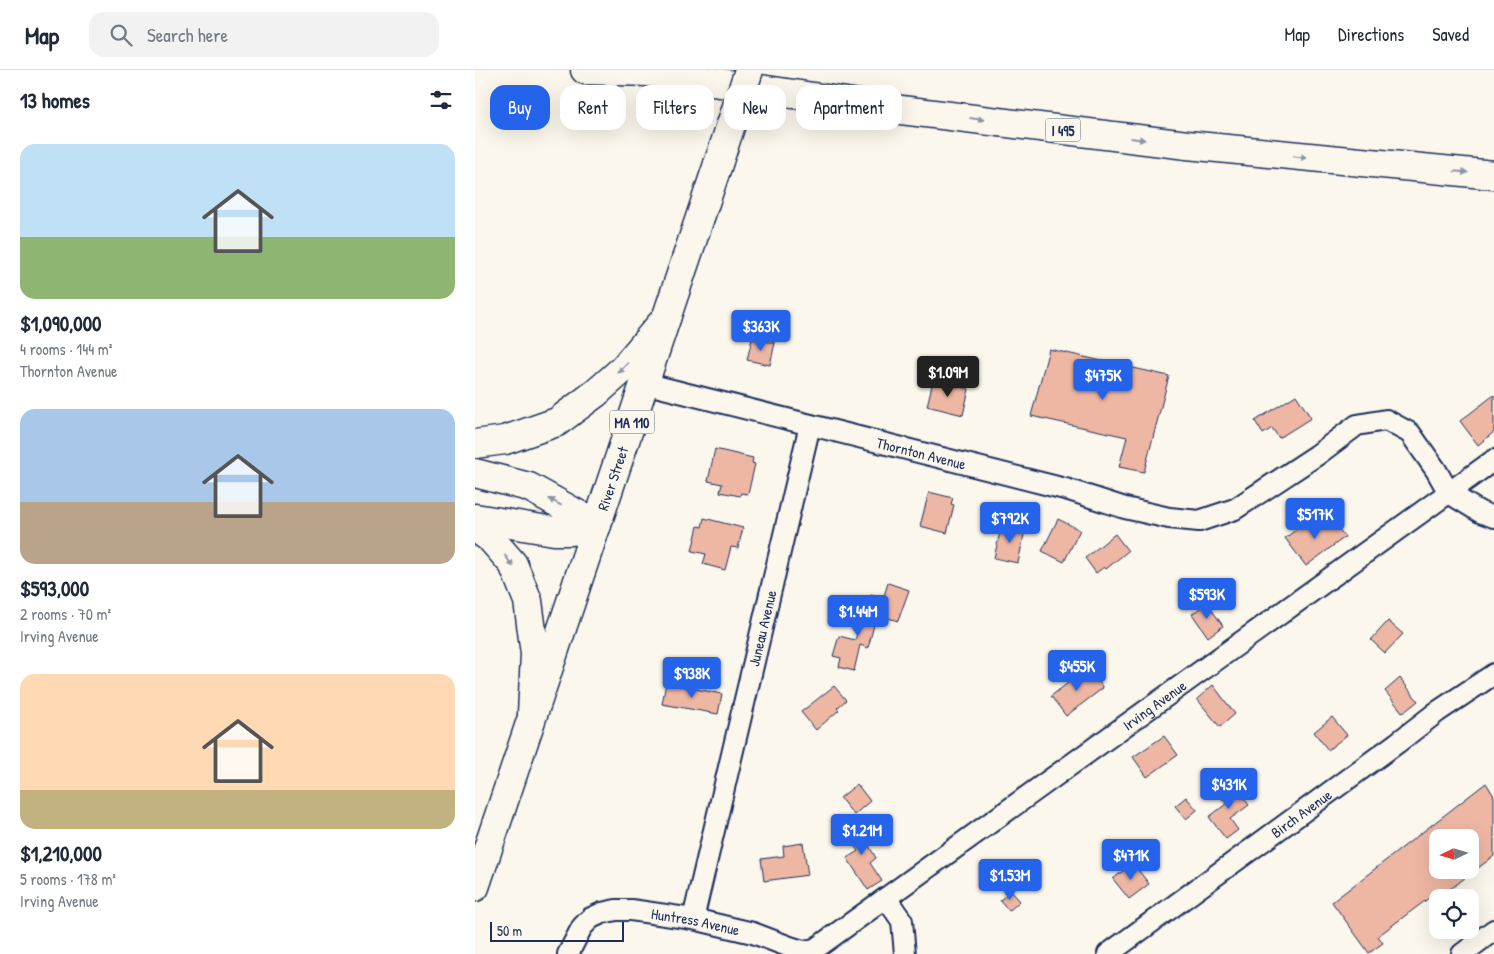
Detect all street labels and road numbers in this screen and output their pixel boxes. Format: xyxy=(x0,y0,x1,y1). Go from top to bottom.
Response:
road number: I 495 xyxy=(1045,118,1081,142)
road number: MA 110 xyxy=(609,411,655,434)
street label: Thornton Avenue xyxy=(874,431,968,474)
street label: River Street xyxy=(592,443,633,513)
street label: Juneau Avenue xyxy=(743,588,781,668)
street label: Irving Avenue xyxy=(1118,675,1190,735)
street label: Birch Avenue xyxy=(1266,784,1336,842)
street label: Huntress Avenue xyxy=(650,903,742,940)

